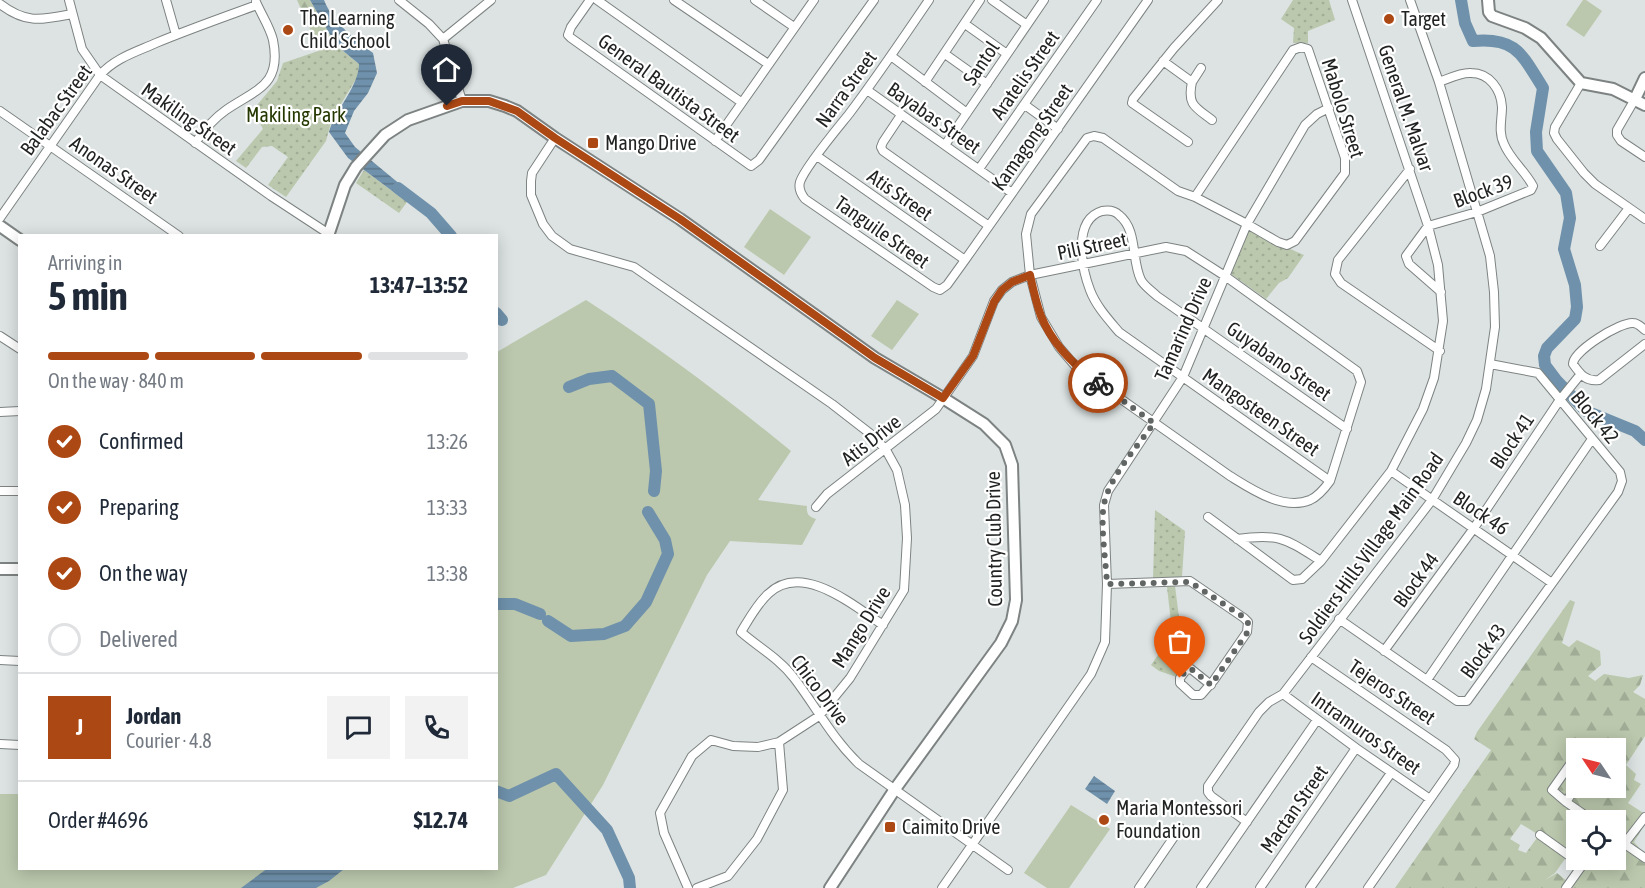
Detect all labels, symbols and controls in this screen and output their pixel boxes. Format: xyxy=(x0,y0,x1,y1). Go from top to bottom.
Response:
place label: The Learning Child School xyxy=(300,6,395,52)
place label: Target xyxy=(1401,7,1446,30)
marker: Target xyxy=(1382,12,1396,26)
marker: The Learning Child School xyxy=(281,23,295,37)
street label: Aratelis Street xyxy=(986,26,1064,123)
street label: General Bautista Street xyxy=(594,29,745,147)
street label: Santol xyxy=(958,36,1004,89)
street label: General M. Malvar xyxy=(1374,42,1439,175)
pin xyxy=(421,44,472,106)
street label: Narra Street xyxy=(810,46,881,131)
icon: home xyxy=(430,53,463,86)
street label: Mabolo Street xyxy=(1317,55,1370,161)
street label: Balabac Street xyxy=(15,60,96,159)
street label: Bayabas Street xyxy=(883,77,986,158)
street label: Makiling Street xyxy=(138,78,241,160)
street label: Kamagong Street xyxy=(986,79,1077,194)
park label: Makiling Park xyxy=(246,103,346,126)
street label: Anonas Street xyxy=(66,131,163,208)
place label: Mango Drive xyxy=(605,131,697,154)
marker: Mango Drive xyxy=(586,136,600,150)
street label: Atis Street xyxy=(863,164,937,225)
street label: Block 39 xyxy=(1450,169,1516,212)
street label: Tanguile Street xyxy=(831,191,934,273)
street label: Pili Street xyxy=(1055,227,1129,264)
text: Arriving in xyxy=(48,251,122,274)
text: 13:47–13:52 xyxy=(370,272,468,298)
street label: Tamarind Drive xyxy=(1149,273,1216,384)
text: 5 min xyxy=(48,274,128,318)
street label: Guyabano Street xyxy=(1223,316,1336,405)
courier xyxy=(1068,353,1128,413)
street label: Mangosteen Street xyxy=(1199,363,1324,460)
icon: bike xyxy=(1082,367,1115,400)
text: On the way · 840 m xyxy=(48,369,184,392)
street label: Block 42 xyxy=(1567,386,1624,448)
street label: Atis Drive xyxy=(837,409,905,470)
street label: Block 41 xyxy=(1485,409,1538,473)
icon: check xyxy=(48,425,81,458)
text: Confirmed xyxy=(99,428,184,454)
text: 13:26 xyxy=(427,430,468,453)
street label: Soldiers Hills Village Main Road xyxy=(1294,448,1448,648)
street label: Country Club Drive xyxy=(981,471,1006,607)
street label: Block 46 xyxy=(1449,486,1513,539)
icon: check xyxy=(48,491,81,524)
text: Preparing xyxy=(99,494,179,520)
text: 13:33 xyxy=(427,496,468,519)
street label: Block 44 xyxy=(1388,548,1443,611)
icon: check xyxy=(48,557,81,590)
text: On the way xyxy=(99,560,188,586)
text: 13:38 xyxy=(427,562,468,585)
street label: Mango Drive xyxy=(827,582,895,672)
pin xyxy=(1154,616,1205,678)
street label: Block 43 xyxy=(1455,619,1510,682)
icon: bag xyxy=(1163,625,1196,658)
text: Delivered xyxy=(99,626,178,652)
street label: Chico Drive xyxy=(787,650,854,729)
street label: Tejeros Street xyxy=(1345,654,1440,729)
street label: Intramuros Street xyxy=(1307,686,1426,779)
button: chat xyxy=(327,696,390,759)
button: phone xyxy=(405,696,468,759)
text: Jordan xyxy=(126,703,181,729)
text: J xyxy=(76,714,83,740)
text: Courier · 4.8 xyxy=(126,729,212,752)
north arrow xyxy=(1566,738,1626,798)
map controls xyxy=(1566,738,1626,870)
street label: Mactan Street xyxy=(1255,760,1332,857)
place label: Maria Montessori Foundation xyxy=(1116,796,1242,842)
text: Order #4696 xyxy=(48,807,148,833)
text: $12.74 xyxy=(413,807,468,833)
button: locate xyxy=(1566,810,1626,870)
marker: Maria Montessori Foundation xyxy=(1097,813,1111,827)
place label: Caimito Drive xyxy=(902,815,1000,838)
marker: Caimito Drive xyxy=(883,820,897,834)

